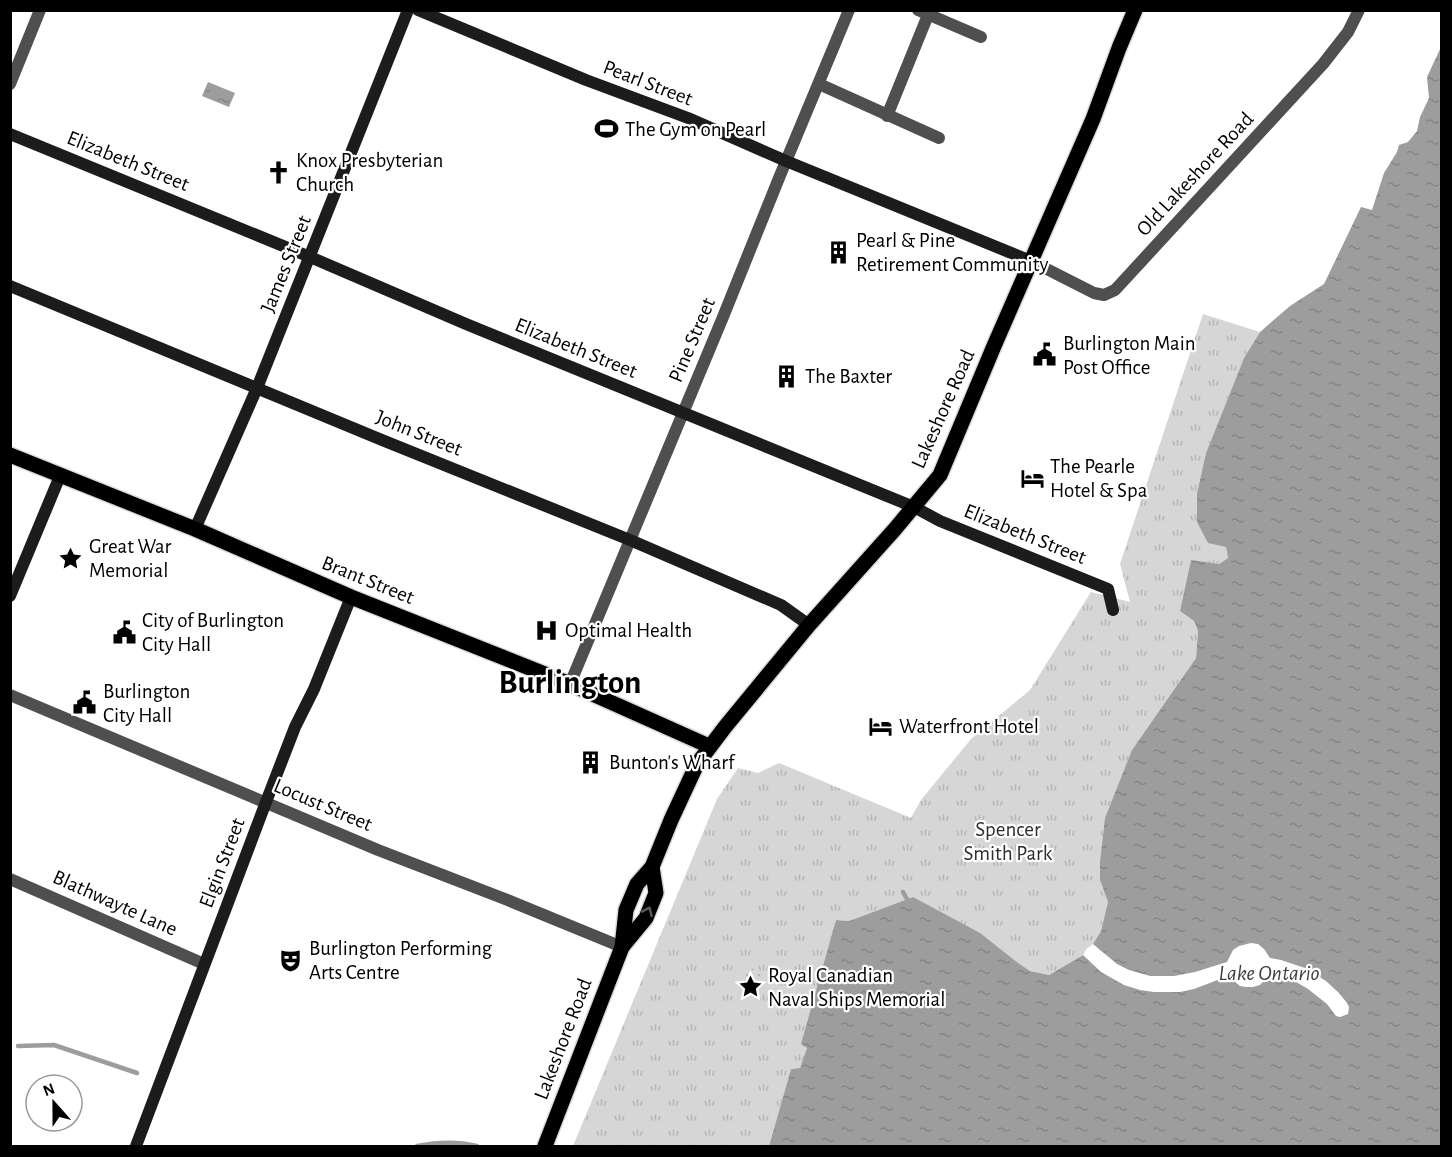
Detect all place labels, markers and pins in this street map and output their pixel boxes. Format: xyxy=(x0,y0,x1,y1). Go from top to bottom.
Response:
sports icon: The Gym on Pearl xyxy=(594,116,620,142)
place label: The Gym on Pearl xyxy=(625,119,766,140)
place label: Knox Presbyterian Church xyxy=(296,150,443,195)
church icon: Knox Presbyterian Church xyxy=(265,159,291,185)
place label: Pearl & Pine Retirement Community xyxy=(856,230,1048,275)
building icon: Pearl & Pine Retirement Community xyxy=(825,239,851,265)
place label: Burlington Main Post Office xyxy=(1063,333,1196,378)
public building icon: Burlington Main Post Office xyxy=(1032,342,1058,368)
building icon: The Baxter xyxy=(774,363,800,389)
place label: The Baxter xyxy=(805,366,892,387)
place label: The Pearle Hotel & Spa xyxy=(1050,456,1148,501)
hotel icon: The Pearle Hotel & Spa xyxy=(1019,465,1045,491)
place label: Great War Memorial xyxy=(89,536,172,581)
place icon: Great War Memorial xyxy=(58,545,84,571)
place label: City of Burlington City Hall xyxy=(142,610,284,655)
hospital icon: Optimal Health xyxy=(534,617,560,643)
public building icon: City of Burlington City Hall xyxy=(111,619,137,645)
place label: Optimal Health xyxy=(565,620,692,641)
place label: Burlington City Hall xyxy=(103,681,190,726)
public building icon: Burlington City Hall xyxy=(72,690,98,716)
hotel icon: Waterfront Hotel xyxy=(868,713,894,739)
place label: Waterfront Hotel xyxy=(899,716,1039,737)
building icon: Bunton's Wharf xyxy=(578,749,604,775)
place label: Bunton's Wharf xyxy=(609,752,736,773)
place label: Burlington Performing Arts Centre xyxy=(309,938,493,983)
theatre icon: Burlington Performing Arts Centre xyxy=(278,947,304,973)
place label: Royal Canadian Naval Ships Memorial xyxy=(768,965,945,1010)
place icon: Royal Canadian Naval Ships Memorial xyxy=(737,974,763,1000)

